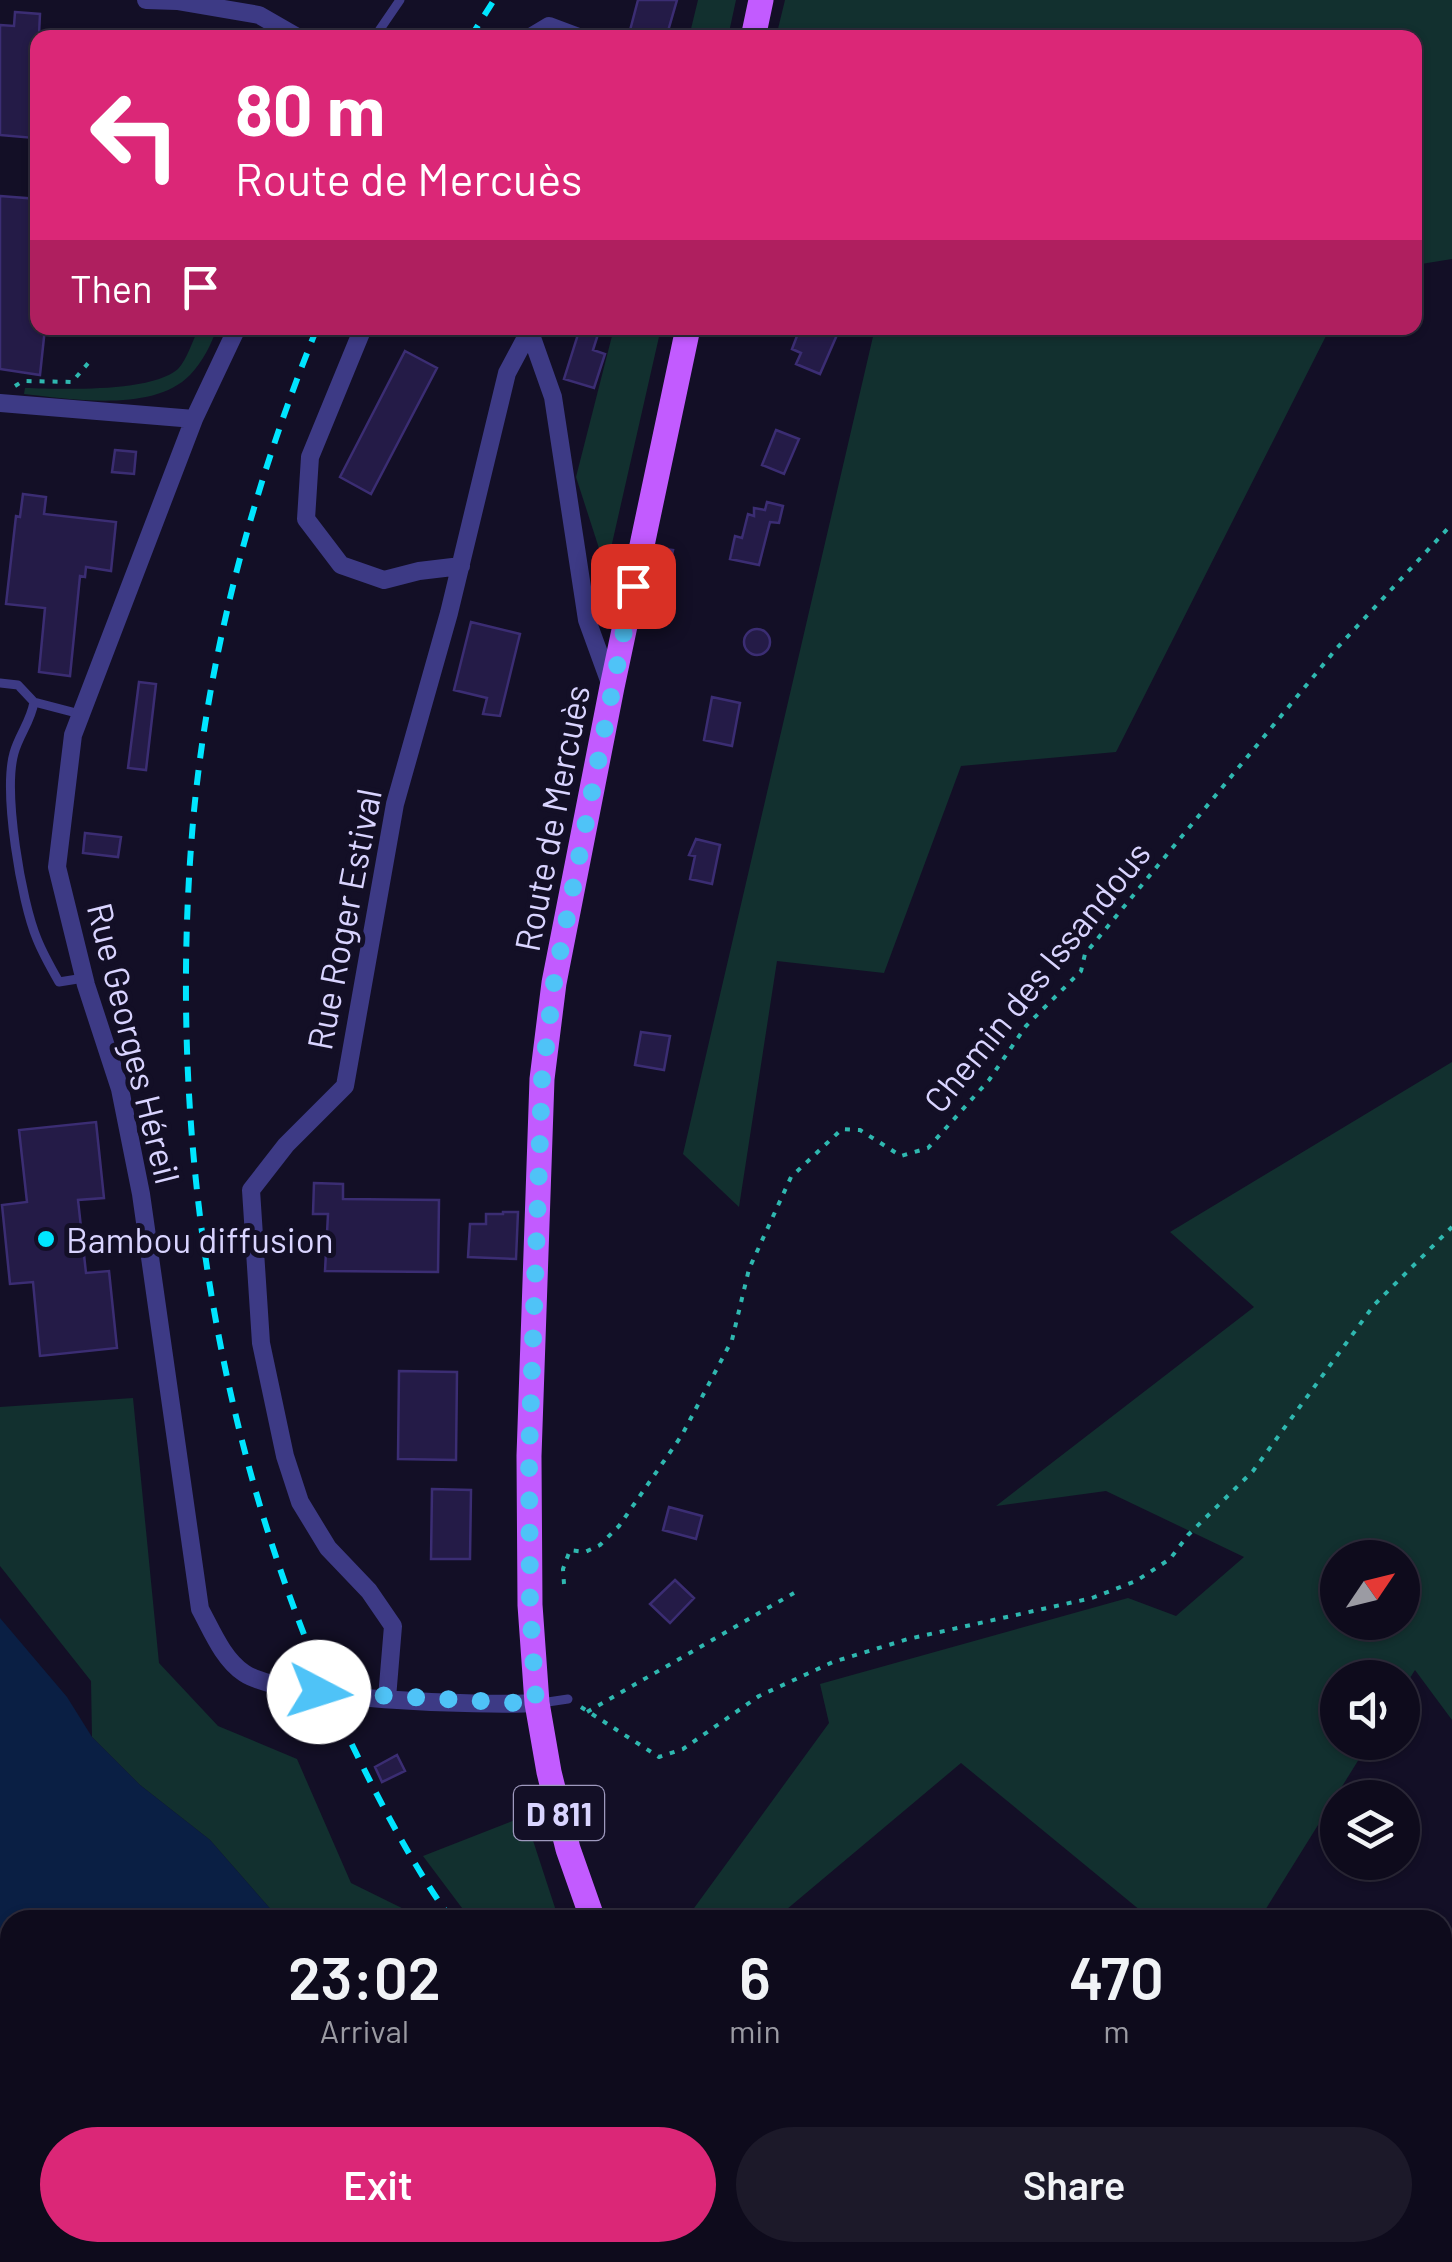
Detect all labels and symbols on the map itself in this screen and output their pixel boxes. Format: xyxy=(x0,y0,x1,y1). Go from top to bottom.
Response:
pin xyxy=(591,544,676,629)
street label: Route de Mercuès xyxy=(505,681,597,955)
street label: Rue Roger Estival xyxy=(297,785,389,1053)
street label: Chemin des Issandous xyxy=(914,832,1158,1120)
street label: Rue Georges Héreil xyxy=(80,898,190,1188)
place label: Bambou diffusion xyxy=(66,1218,334,1260)
marker: Bambou diffusion xyxy=(35,1228,57,1250)
north arrow xyxy=(1320,1540,1420,1640)
position arrow xyxy=(267,1640,371,1744)
road number: D 811 xyxy=(514,1786,604,1840)

